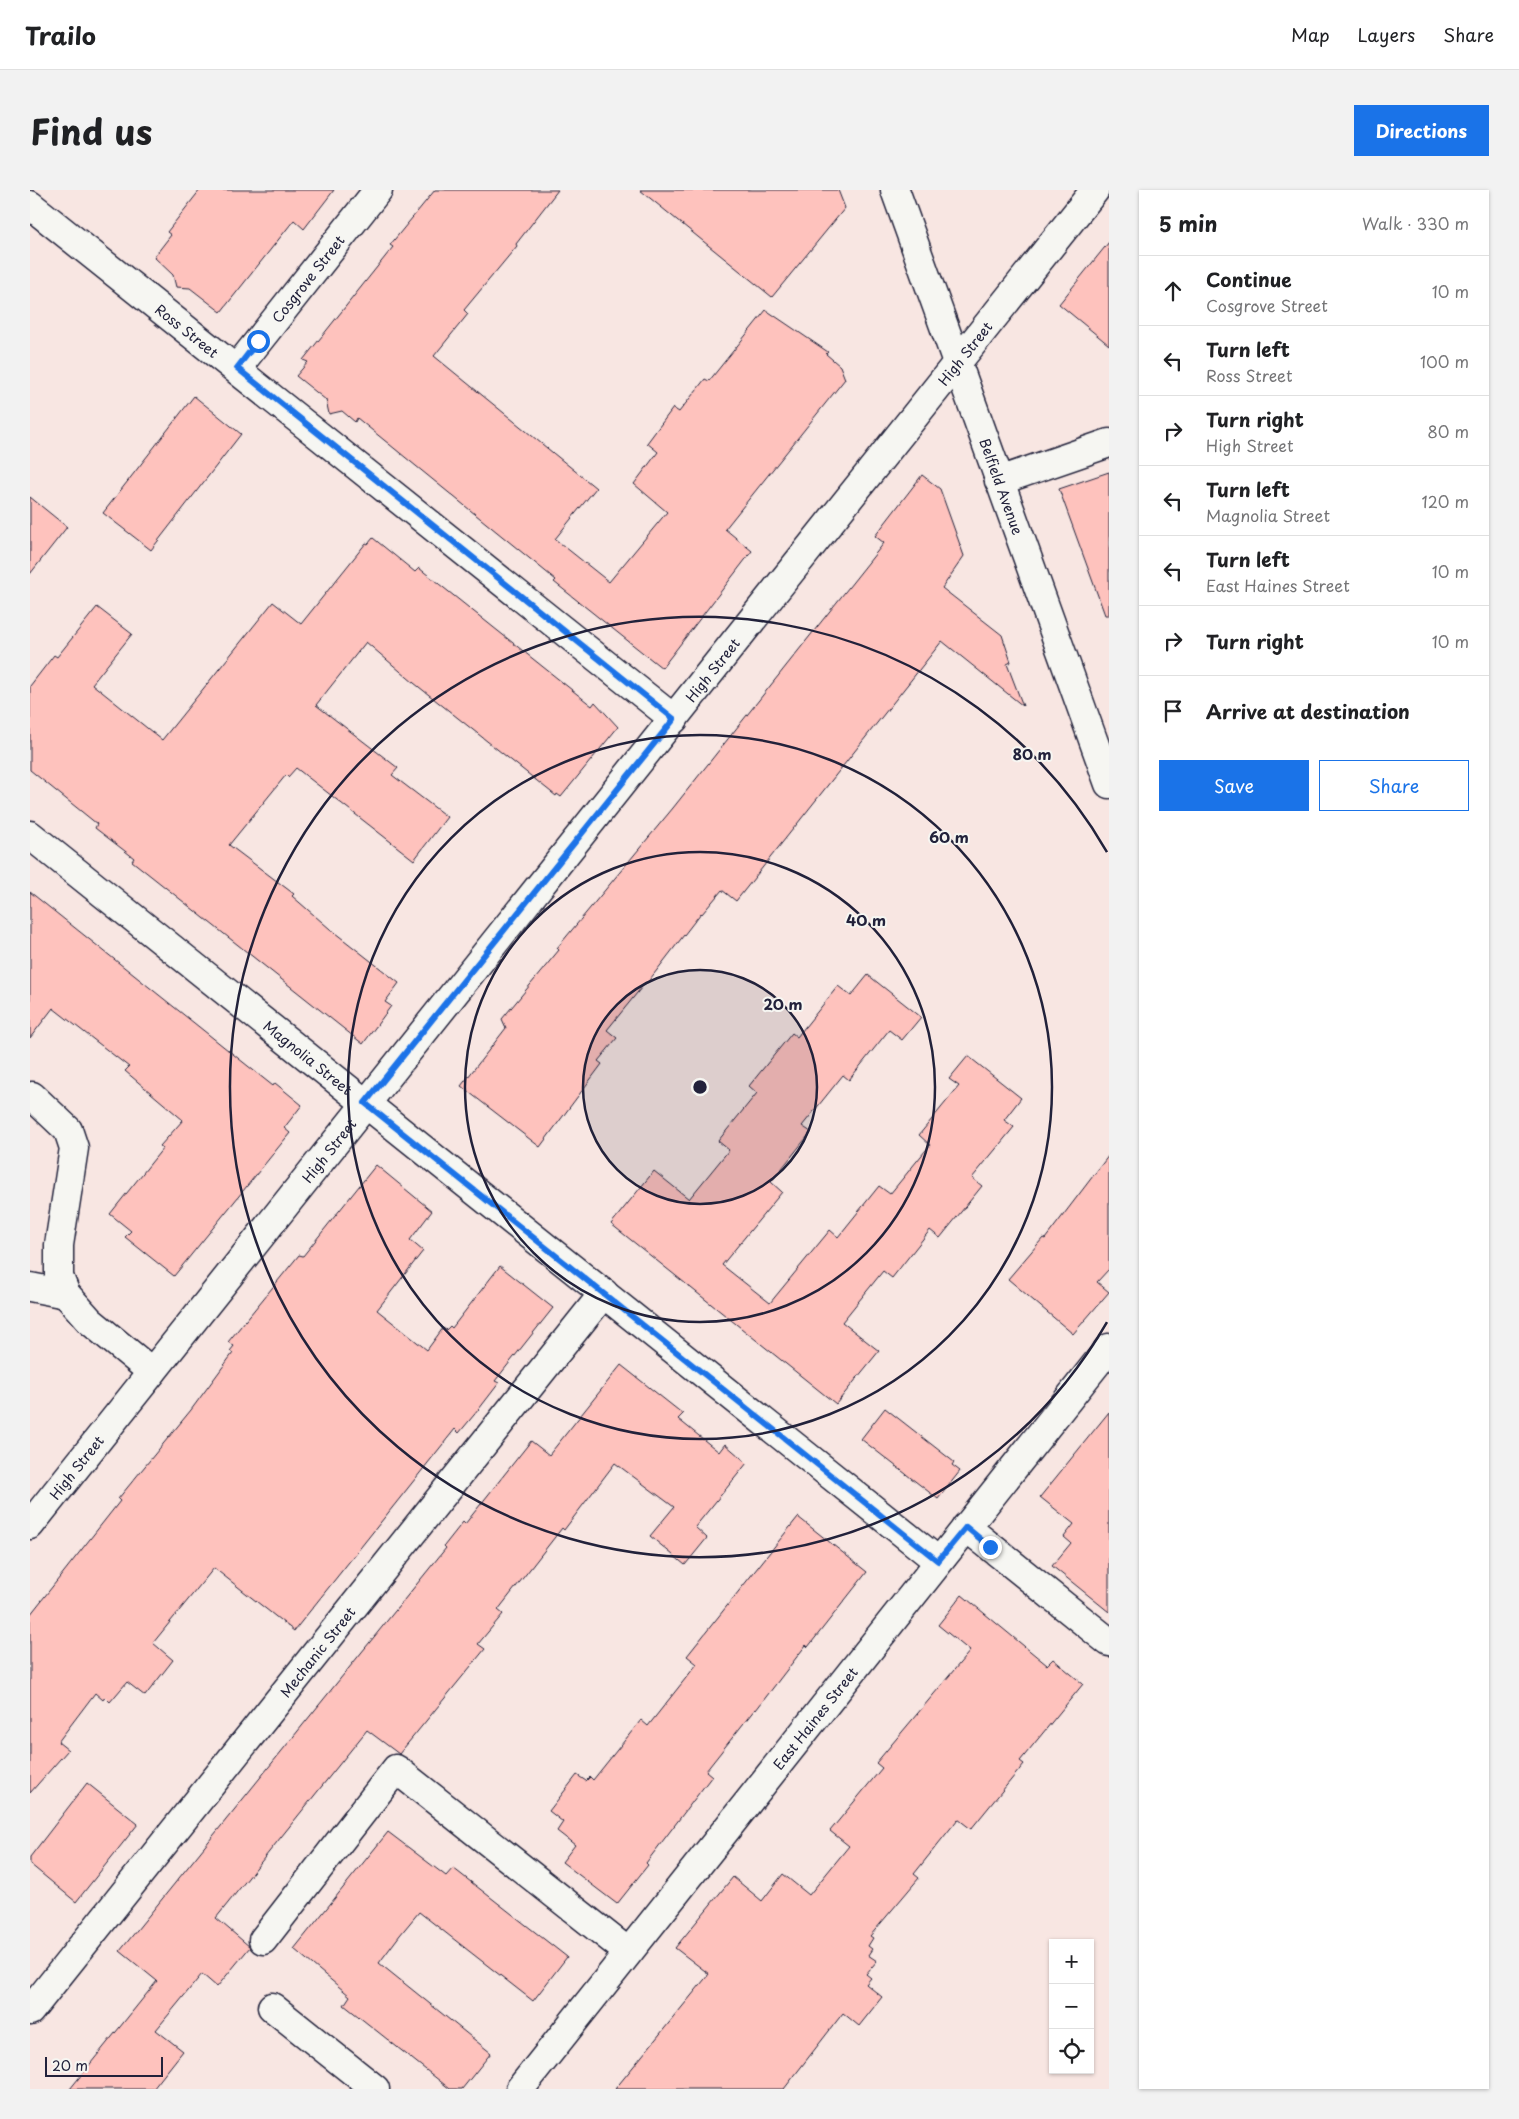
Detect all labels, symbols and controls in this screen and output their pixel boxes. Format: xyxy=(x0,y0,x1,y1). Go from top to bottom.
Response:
text: Trailo xyxy=(25,17,96,53)
text: Map xyxy=(1291,21,1330,48)
text: Layers xyxy=(1358,21,1415,48)
text: Share xyxy=(1443,21,1494,48)
text: Find us xyxy=(30,104,152,157)
button: Directions xyxy=(1354,105,1489,156)
text: 5 min xyxy=(1159,207,1217,239)
text: Walk · 330 m xyxy=(1362,211,1469,235)
street label: Cosgrove Street xyxy=(266,230,349,327)
text: Continue xyxy=(1206,265,1292,293)
icon: ahead xyxy=(1159,277,1187,305)
text: 10 m xyxy=(1432,279,1469,303)
text: Cosgrove Street xyxy=(1206,293,1328,317)
street label: Ross Street xyxy=(151,299,224,362)
street label: High Street xyxy=(933,316,997,390)
route start xyxy=(247,330,270,353)
text: Turn left xyxy=(1206,335,1290,363)
icon: left xyxy=(1159,347,1187,375)
text: 100 m xyxy=(1420,349,1469,373)
text: Ross Street xyxy=(1206,363,1293,387)
text: Turn right xyxy=(1206,405,1304,433)
icon: right xyxy=(1159,417,1187,445)
text: 80 m xyxy=(1427,419,1469,443)
text: High Street xyxy=(1206,433,1294,457)
street label: Belfield Avenue xyxy=(975,435,1029,538)
text: Turn left xyxy=(1206,475,1290,503)
icon: left xyxy=(1159,487,1187,515)
text: 120 m xyxy=(1422,489,1469,513)
text: Magnolia Street xyxy=(1206,503,1330,527)
text: Turn left xyxy=(1206,545,1290,573)
icon: left xyxy=(1159,557,1187,585)
text: 10 m xyxy=(1432,559,1469,583)
text: East Haines Street xyxy=(1206,573,1350,597)
icon: right xyxy=(1159,627,1187,655)
text: Turn right xyxy=(1206,627,1304,655)
text: 10 m xyxy=(1432,629,1469,653)
street label: High Street xyxy=(680,633,745,706)
icon: arrive xyxy=(1159,697,1187,725)
text: Arrive at destination xyxy=(1206,697,1410,725)
text: 80 m xyxy=(1012,742,1052,765)
button: Save xyxy=(1159,760,1309,811)
button: Share xyxy=(1319,760,1469,811)
text: 60 m xyxy=(929,825,969,848)
text: 40 m xyxy=(846,908,886,931)
text: 20 m xyxy=(764,992,802,1015)
street label: Magnolia Street xyxy=(259,1015,357,1100)
centre of rings xyxy=(691,1078,709,1096)
street label: High Street xyxy=(297,1114,361,1187)
street label: High Street xyxy=(44,1430,108,1504)
route end xyxy=(979,1536,1002,1559)
street label: Mechanic Street xyxy=(275,1602,360,1701)
street label: East Haines Street xyxy=(768,1662,862,1774)
map controls xyxy=(1049,1939,1094,2074)
button: + xyxy=(1049,1939,1094,1984)
button: − xyxy=(1049,1984,1094,2029)
button: locate xyxy=(1049,2029,1094,2074)
scale bar xyxy=(45,2054,162,2077)
text: 20 m xyxy=(52,2055,88,2076)

